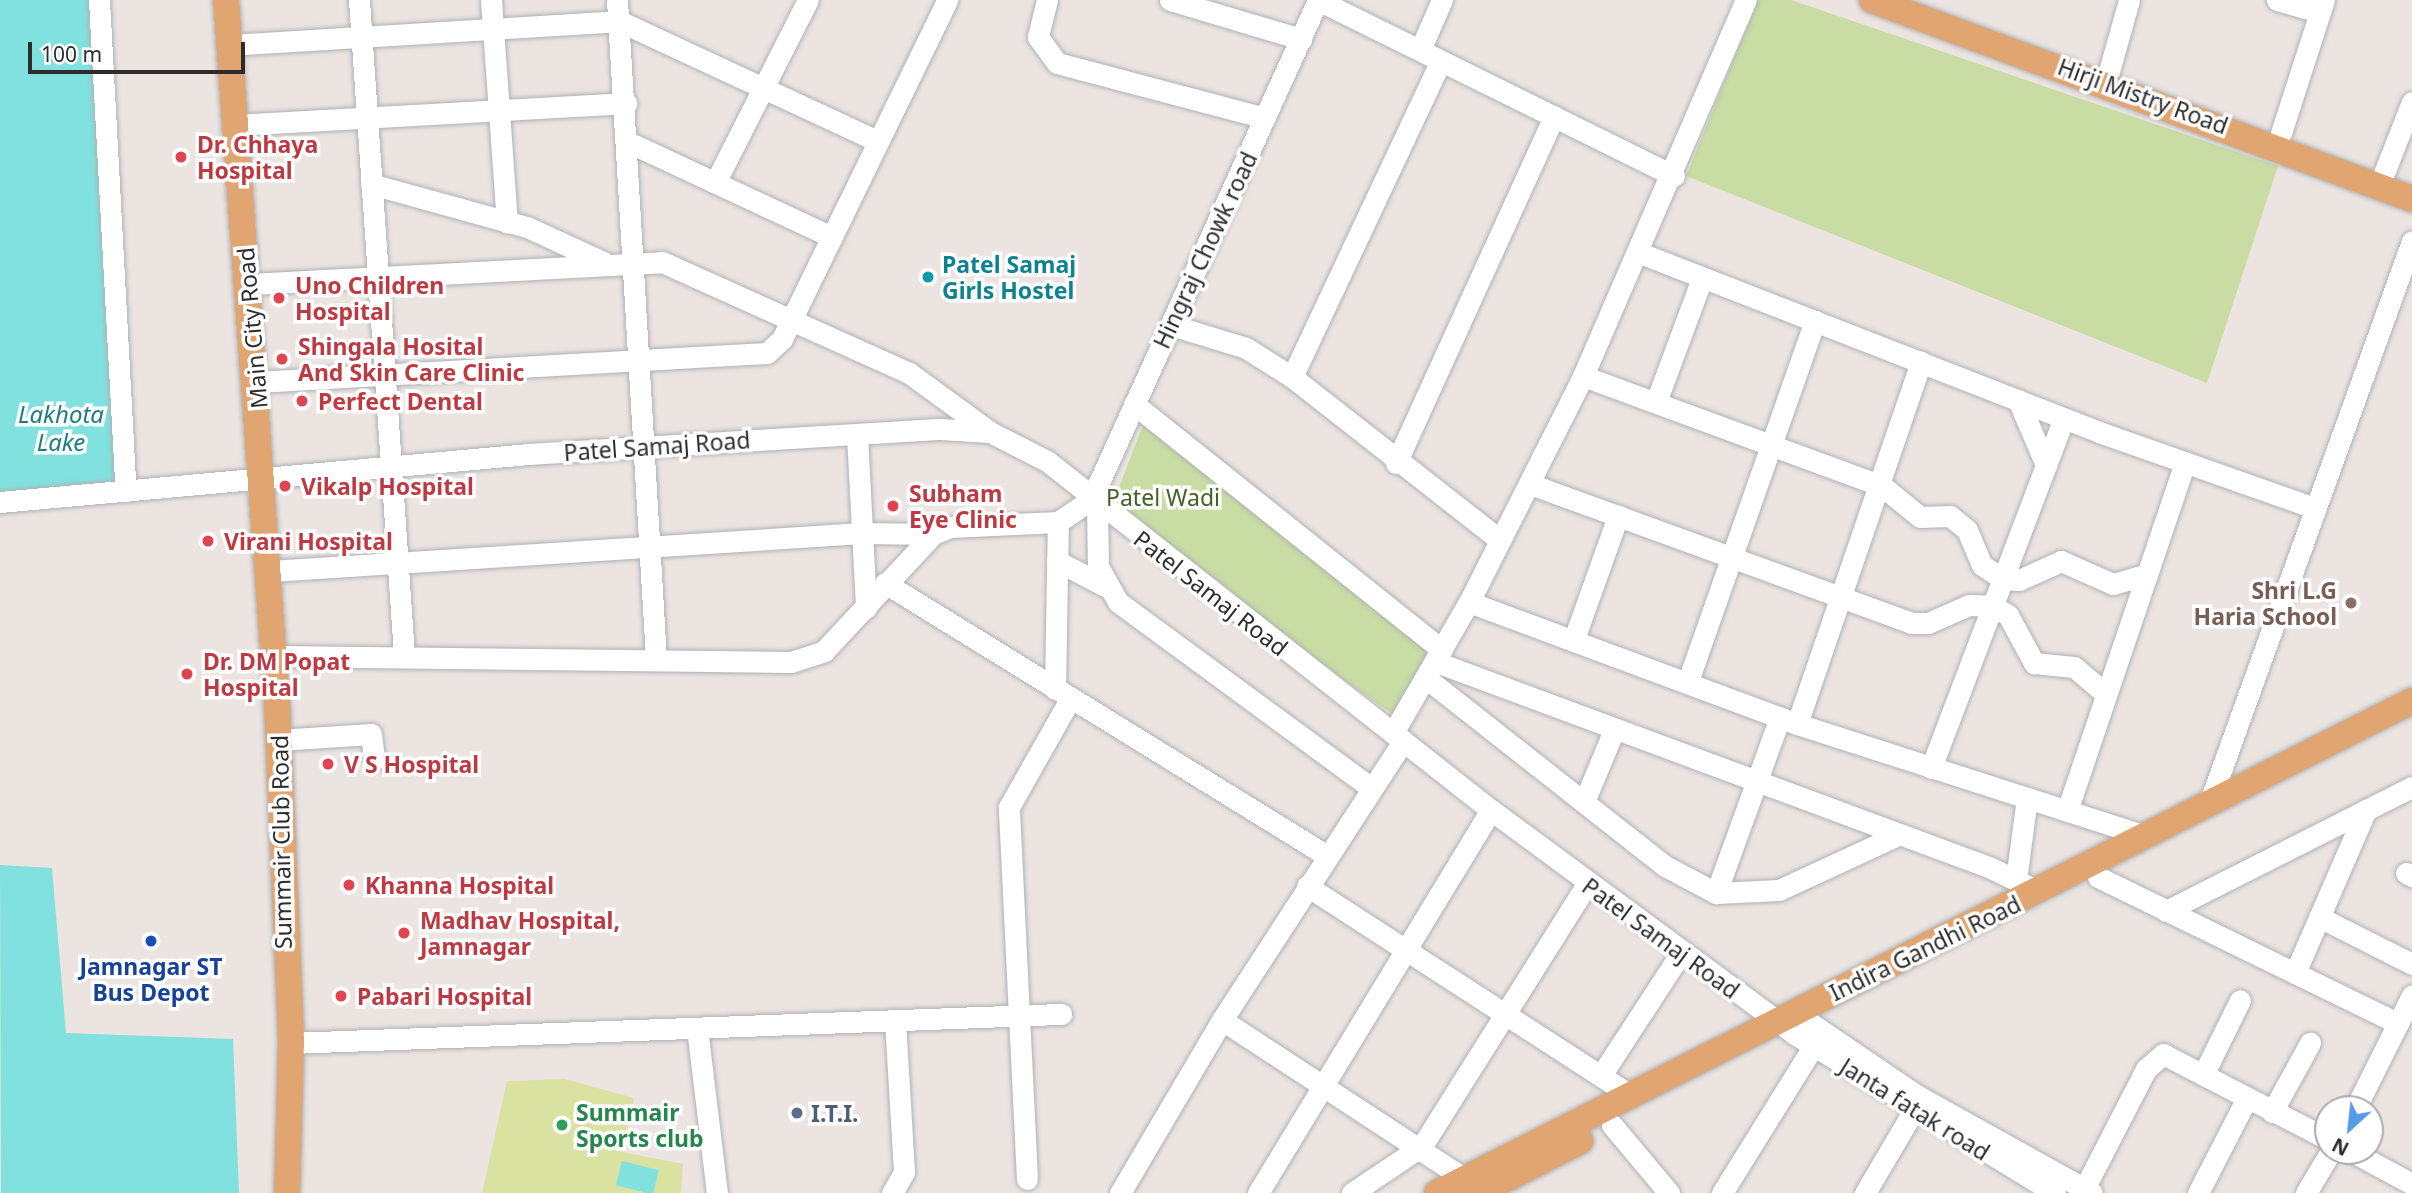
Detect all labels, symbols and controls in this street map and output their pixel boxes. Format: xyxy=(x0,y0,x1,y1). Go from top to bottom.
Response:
scale bar xyxy=(32,28,248,72)
text: 100 m xyxy=(41,40,102,68)
street label: Hirji Mistry Road xyxy=(2054,52,2232,140)
place label: Dr. Chhaya Hospital xyxy=(197,130,318,184)
marker: Dr. Chhaya Hospital xyxy=(171,147,191,167)
street label: Hingraj Chowk road xyxy=(1147,147,1263,353)
street label: Main City Road xyxy=(231,246,273,410)
place label: Patel Samaj Girls Hostel xyxy=(942,250,1076,304)
marker: Patel Samaj Girls Hostel xyxy=(920,269,936,285)
place label: Uno Children Hospital xyxy=(295,271,444,325)
marker: Uno Children Hospital xyxy=(269,288,289,308)
place label: Shingala Hosital And Skin Care Clinic xyxy=(298,332,524,386)
marker: Shingala Hosital And Skin Care Clinic xyxy=(272,349,292,369)
place label: Perfect Dental xyxy=(318,387,483,415)
marker: Perfect Dental xyxy=(292,391,312,411)
water label: Lakhota Lake xyxy=(18,400,104,456)
street label: Patel Samaj Road xyxy=(563,426,751,466)
place label: Vikalp Hospital xyxy=(301,472,474,500)
marker: Vikalp Hospital xyxy=(275,476,295,496)
place label: Subham Eye Clinic xyxy=(909,479,1017,533)
park label: Patel Wadi xyxy=(1106,483,1220,511)
marker: Subham Eye Clinic xyxy=(883,496,903,516)
street label: Patel Samaj Road xyxy=(1129,525,1293,661)
place label: Virani Hospital xyxy=(224,527,393,555)
marker: Virani Hospital xyxy=(198,531,218,551)
place label: Shri L.G Haria School xyxy=(2194,576,2337,630)
marker: Shri L.G Haria School xyxy=(2343,595,2359,611)
place label: Dr. DM Popat Hospital xyxy=(203,647,350,701)
marker: Dr. DM Popat Hospital xyxy=(177,664,197,684)
street label: Summair Club Road xyxy=(265,735,297,949)
place label: V S Hospital xyxy=(344,750,479,778)
marker: V S Hospital xyxy=(318,754,338,774)
place label: Khanna Hospital xyxy=(365,871,554,899)
street label: Patel Samaj Road xyxy=(1577,872,1745,1004)
marker: Khanna Hospital xyxy=(339,875,359,895)
street label: Indira Gandhi Road xyxy=(1825,890,2025,1006)
place label: Madhav Hospital, Jamnagar xyxy=(420,906,620,960)
marker: Madhav Hospital, Jamnagar xyxy=(394,923,414,943)
marker: Jamnagar ST Bus Depot xyxy=(143,933,159,949)
place label: Jamnagar ST Bus Depot xyxy=(79,952,223,1006)
place label: Pabari Hospital xyxy=(357,982,532,1010)
marker: Pabari Hospital xyxy=(331,986,351,1006)
street label: Janta fatak road xyxy=(1835,1052,1995,1166)
north arrow xyxy=(2314,1095,2384,1165)
place label: Summair Sports club xyxy=(576,1098,704,1152)
place label: I.T.I. xyxy=(811,1099,859,1127)
marker: I.T.I. xyxy=(789,1105,805,1121)
marker: Summair Sports club xyxy=(554,1117,570,1133)
text: N xyxy=(2328,1132,2353,1162)

